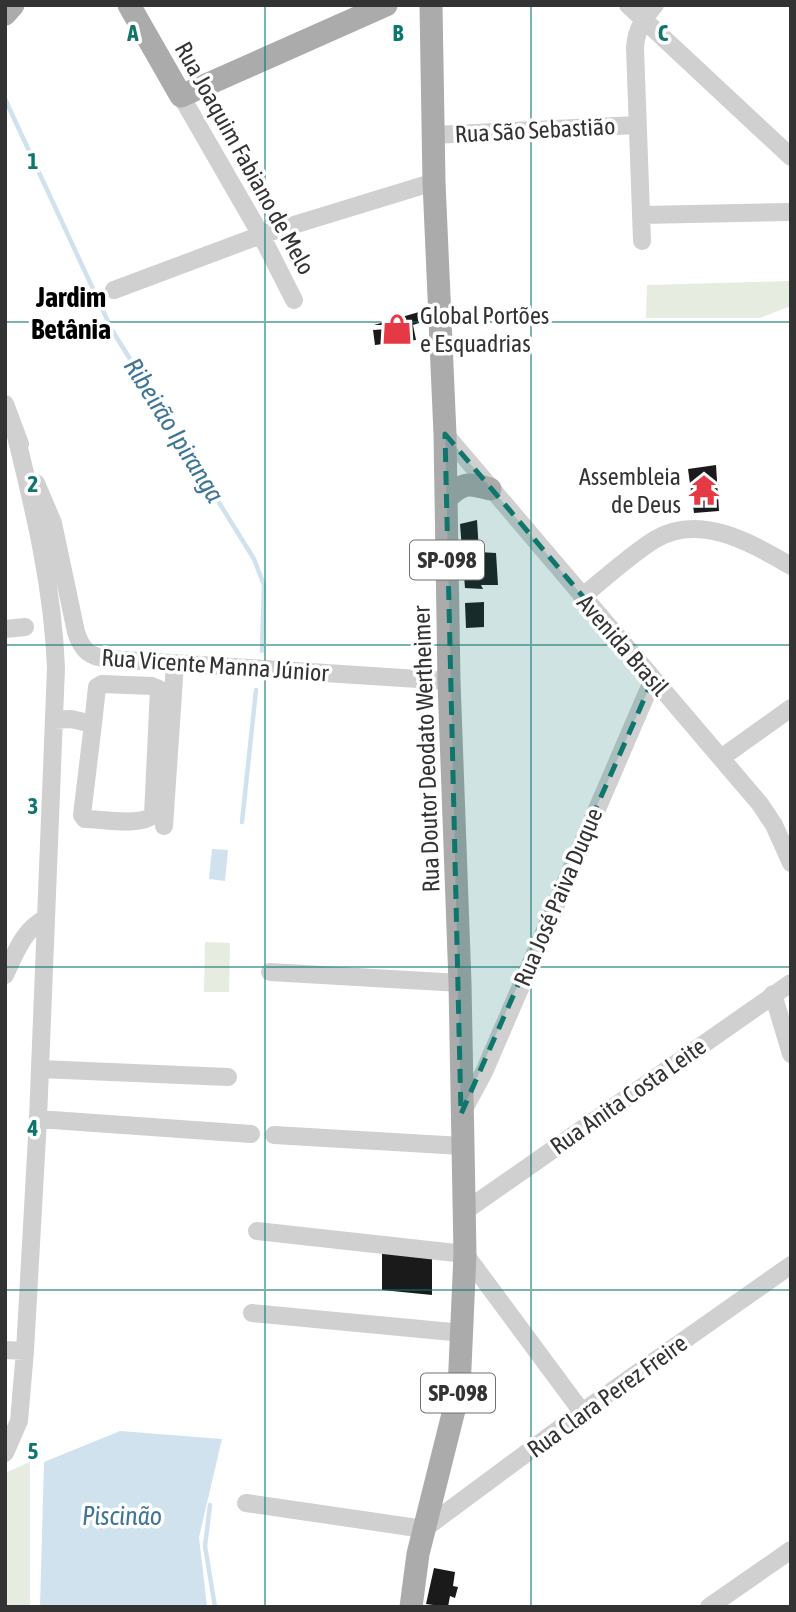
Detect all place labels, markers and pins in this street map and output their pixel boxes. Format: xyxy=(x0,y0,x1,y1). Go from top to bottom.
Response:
place label: Global Portões e Esquadrias xyxy=(420,302,549,357)
shop icon: Global Portões e Esquadrias xyxy=(380,312,414,346)
place label: Assembleia de Deus xyxy=(579,463,681,518)
temple icon: Assembleia de Deus xyxy=(687,473,721,507)

